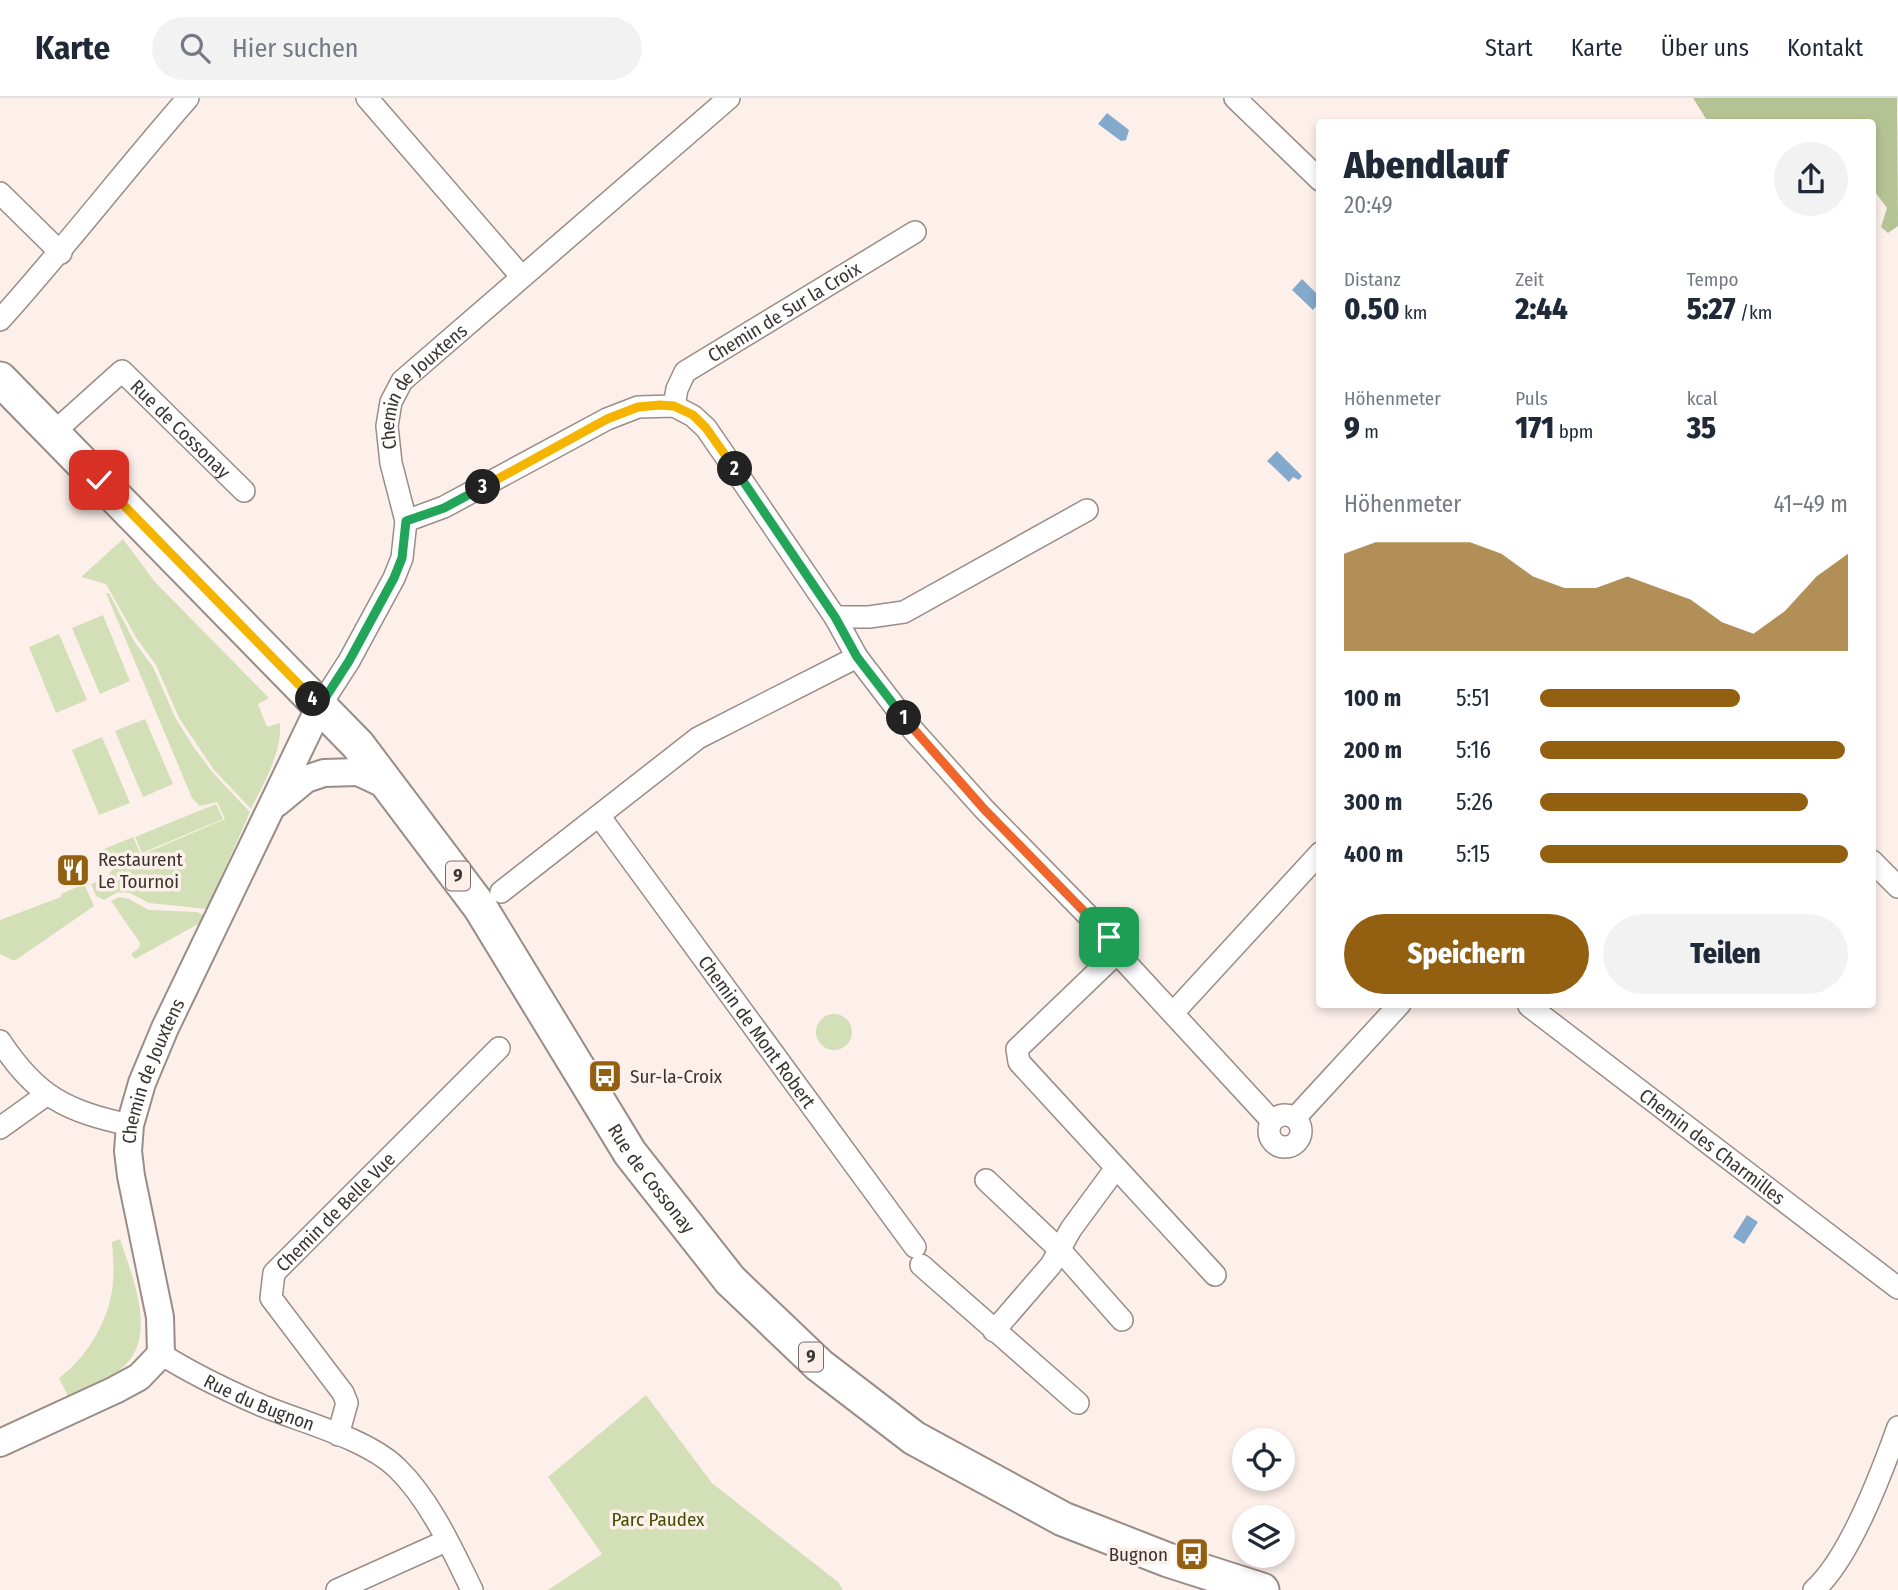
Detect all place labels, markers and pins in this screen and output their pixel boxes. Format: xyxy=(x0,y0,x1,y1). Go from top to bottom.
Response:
pin xyxy=(69,450,129,510)
pin: 2 xyxy=(718,452,752,486)
pin: 3 xyxy=(466,470,500,504)
pin: 4 xyxy=(296,682,330,716)
pin: 1 xyxy=(886,700,922,736)
place label: Restaurent Le Tournoi xyxy=(98,848,183,893)
restaurant icon: Restaurent Le Tournoi xyxy=(54,851,92,889)
pin xyxy=(1079,907,1139,967)
bus stop icon: Sur-la-Croix xyxy=(586,1057,624,1095)
place label: Sur-la-Croix xyxy=(630,1065,723,1088)
bus stop icon: Bugnon xyxy=(1173,1535,1211,1573)
place label: Bugnon xyxy=(1109,1543,1168,1566)

